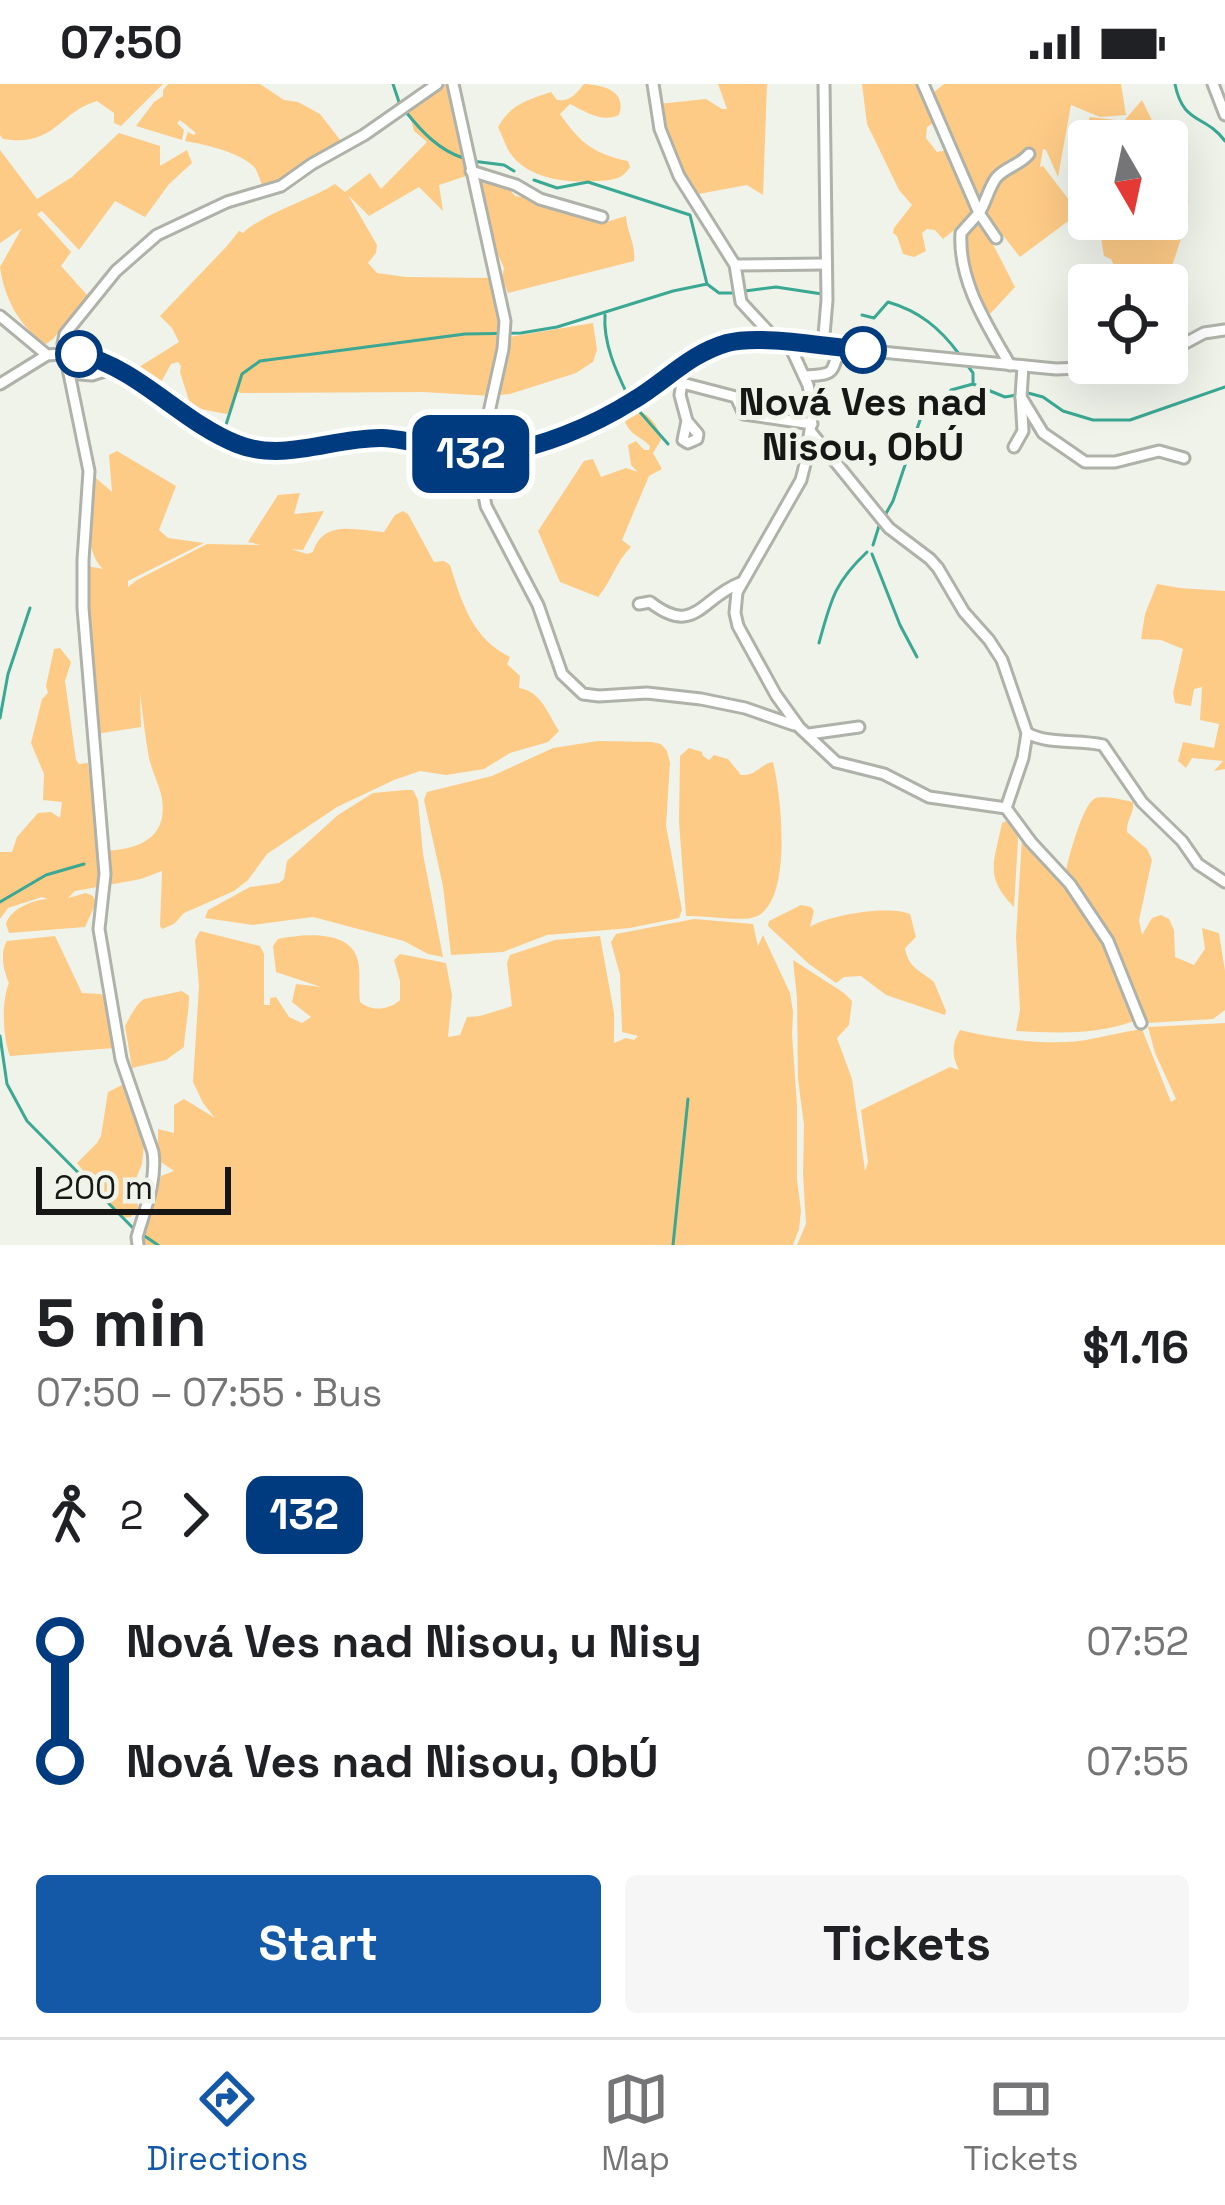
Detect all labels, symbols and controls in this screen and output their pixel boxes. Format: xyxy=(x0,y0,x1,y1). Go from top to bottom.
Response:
text: 07:50 xyxy=(60,14,183,71)
north arrow xyxy=(1068,120,1188,240)
map controls xyxy=(1068,120,1188,384)
button: locate xyxy=(1068,264,1188,384)
marker: Nová Ves nad Nisou, ObÚ xyxy=(841,328,885,372)
unlabelled marker xyxy=(57,332,101,376)
place label: Nová Ves nad Nisou, ObÚ xyxy=(738,377,988,471)
line badge: 132 xyxy=(402,415,540,493)
text: 132 xyxy=(436,427,506,480)
scale bar xyxy=(36,1161,231,1214)
text: 200 m xyxy=(54,1167,153,1209)
text: 5 min xyxy=(36,1281,207,1365)
text: $1.16 xyxy=(1082,1319,1189,1376)
text: 07:50 – 07:55 · Bus xyxy=(36,1368,382,1417)
icon: walk xyxy=(36,1482,102,1548)
icon: forward xyxy=(162,1482,228,1548)
text: 132 xyxy=(270,1488,339,1541)
text: 2 xyxy=(120,1491,144,1540)
text: Nová Ves nad Nisou, u Nisy xyxy=(126,1613,702,1670)
text: 07:52 xyxy=(1086,1617,1189,1666)
text: Nová Ves nad Nisou, ObÚ xyxy=(126,1733,659,1790)
text: 07:55 xyxy=(1086,1737,1189,1786)
button: Start xyxy=(36,1875,601,2013)
button: Tickets xyxy=(625,1875,1189,2013)
tab: Directions xyxy=(147,2066,308,2180)
tab: Map xyxy=(601,2066,670,2180)
tab: Tickets xyxy=(963,2066,1078,2180)

